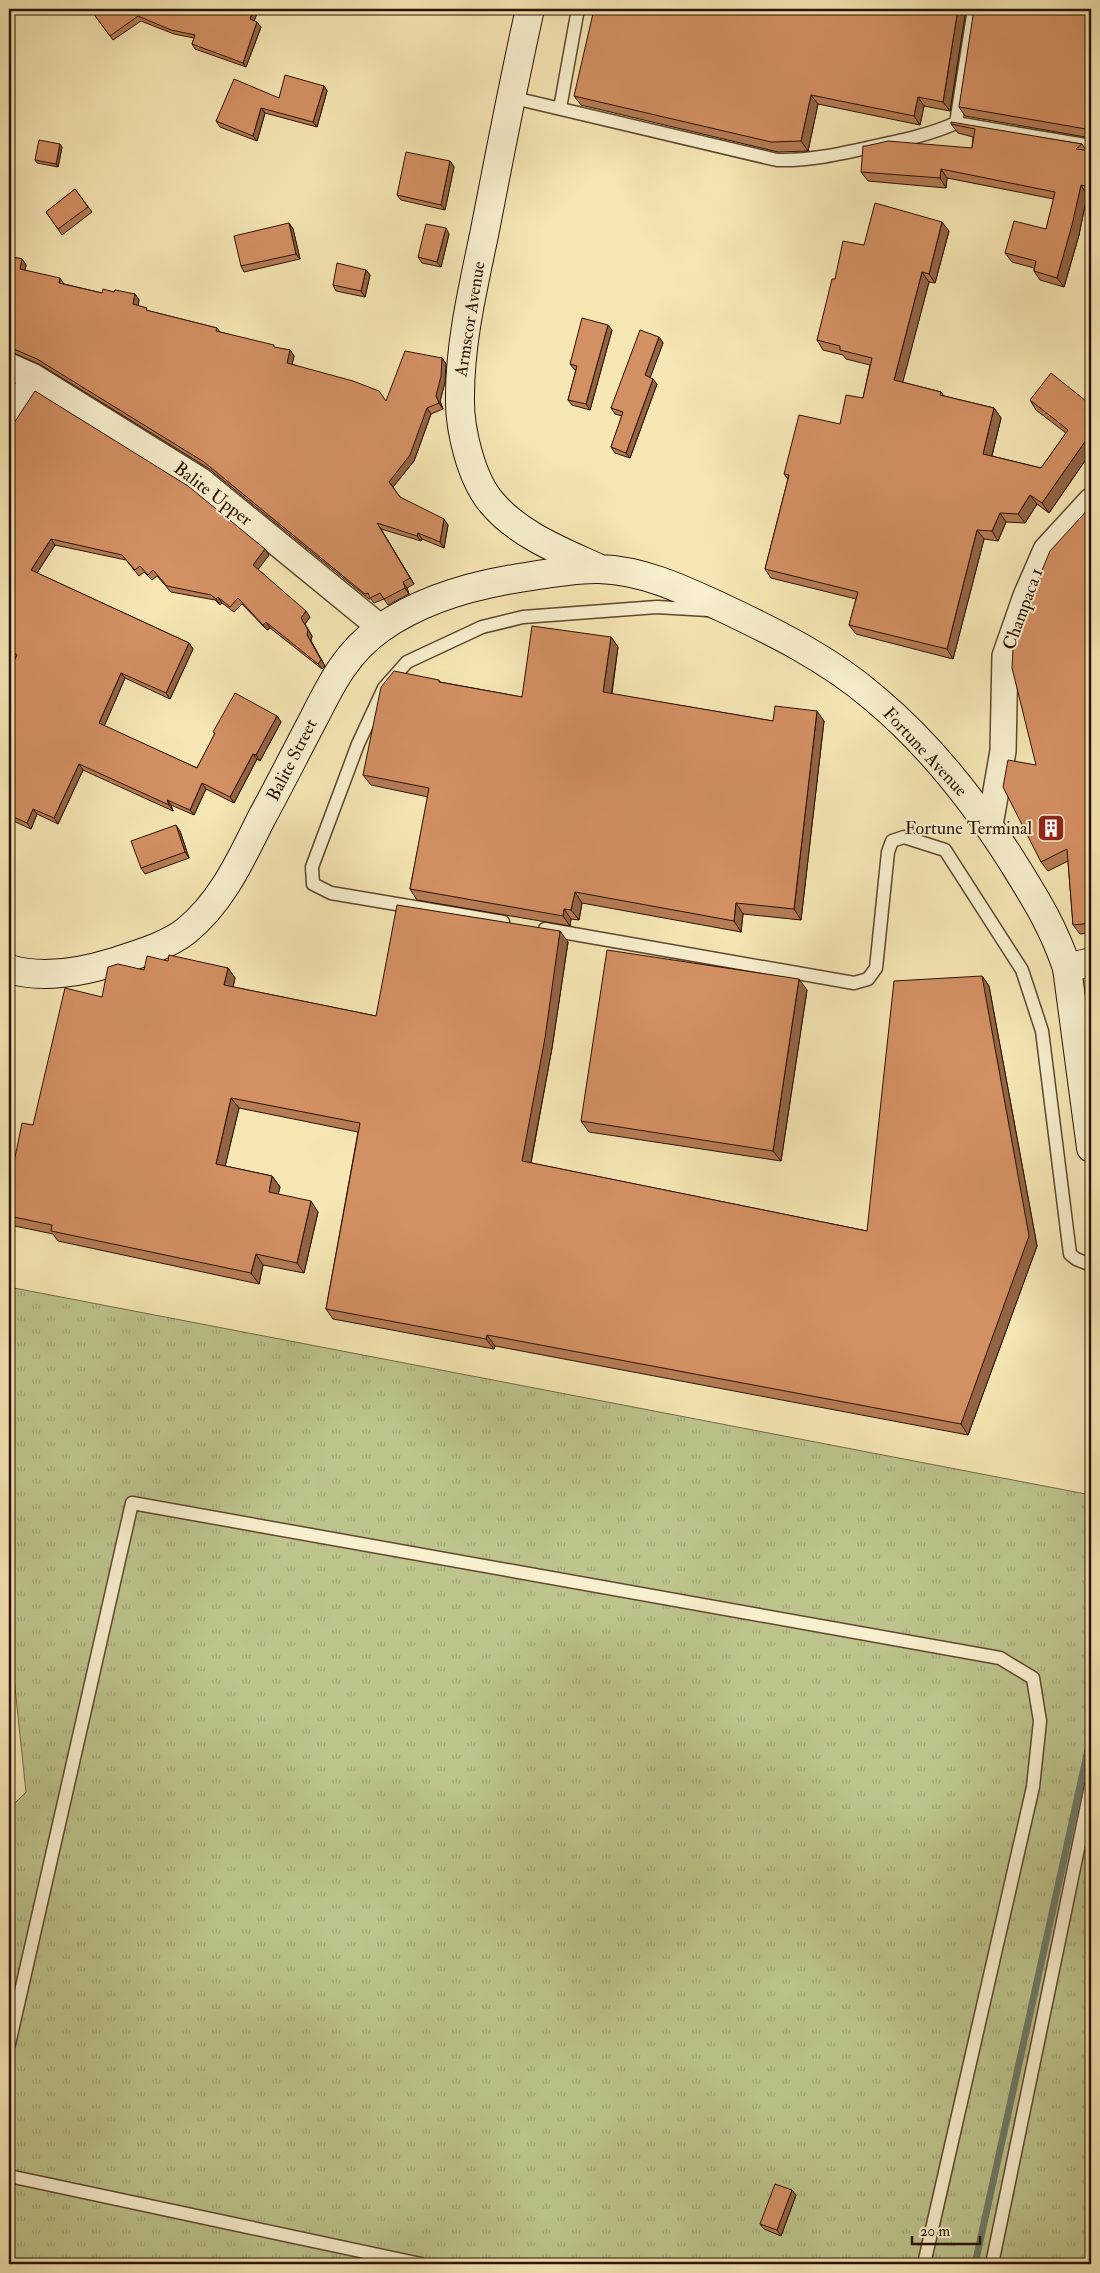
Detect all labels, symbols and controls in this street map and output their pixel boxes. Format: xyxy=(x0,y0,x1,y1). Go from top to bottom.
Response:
street label: Armscor Avenue xyxy=(449,259,491,379)
street label: Balite Upper xyxy=(169,457,257,531)
street label: Champaca 1 xyxy=(998,565,1048,653)
street label: Fortune Avenue xyxy=(878,702,973,802)
street label: Balite Street xyxy=(262,715,323,805)
building icon: Fortune Terminal xyxy=(1036,813,1066,843)
place label: Fortune Terminal xyxy=(905,817,1032,840)
scale bar xyxy=(912,2213,980,2245)
text: 20 m xyxy=(920,2222,950,2241)

